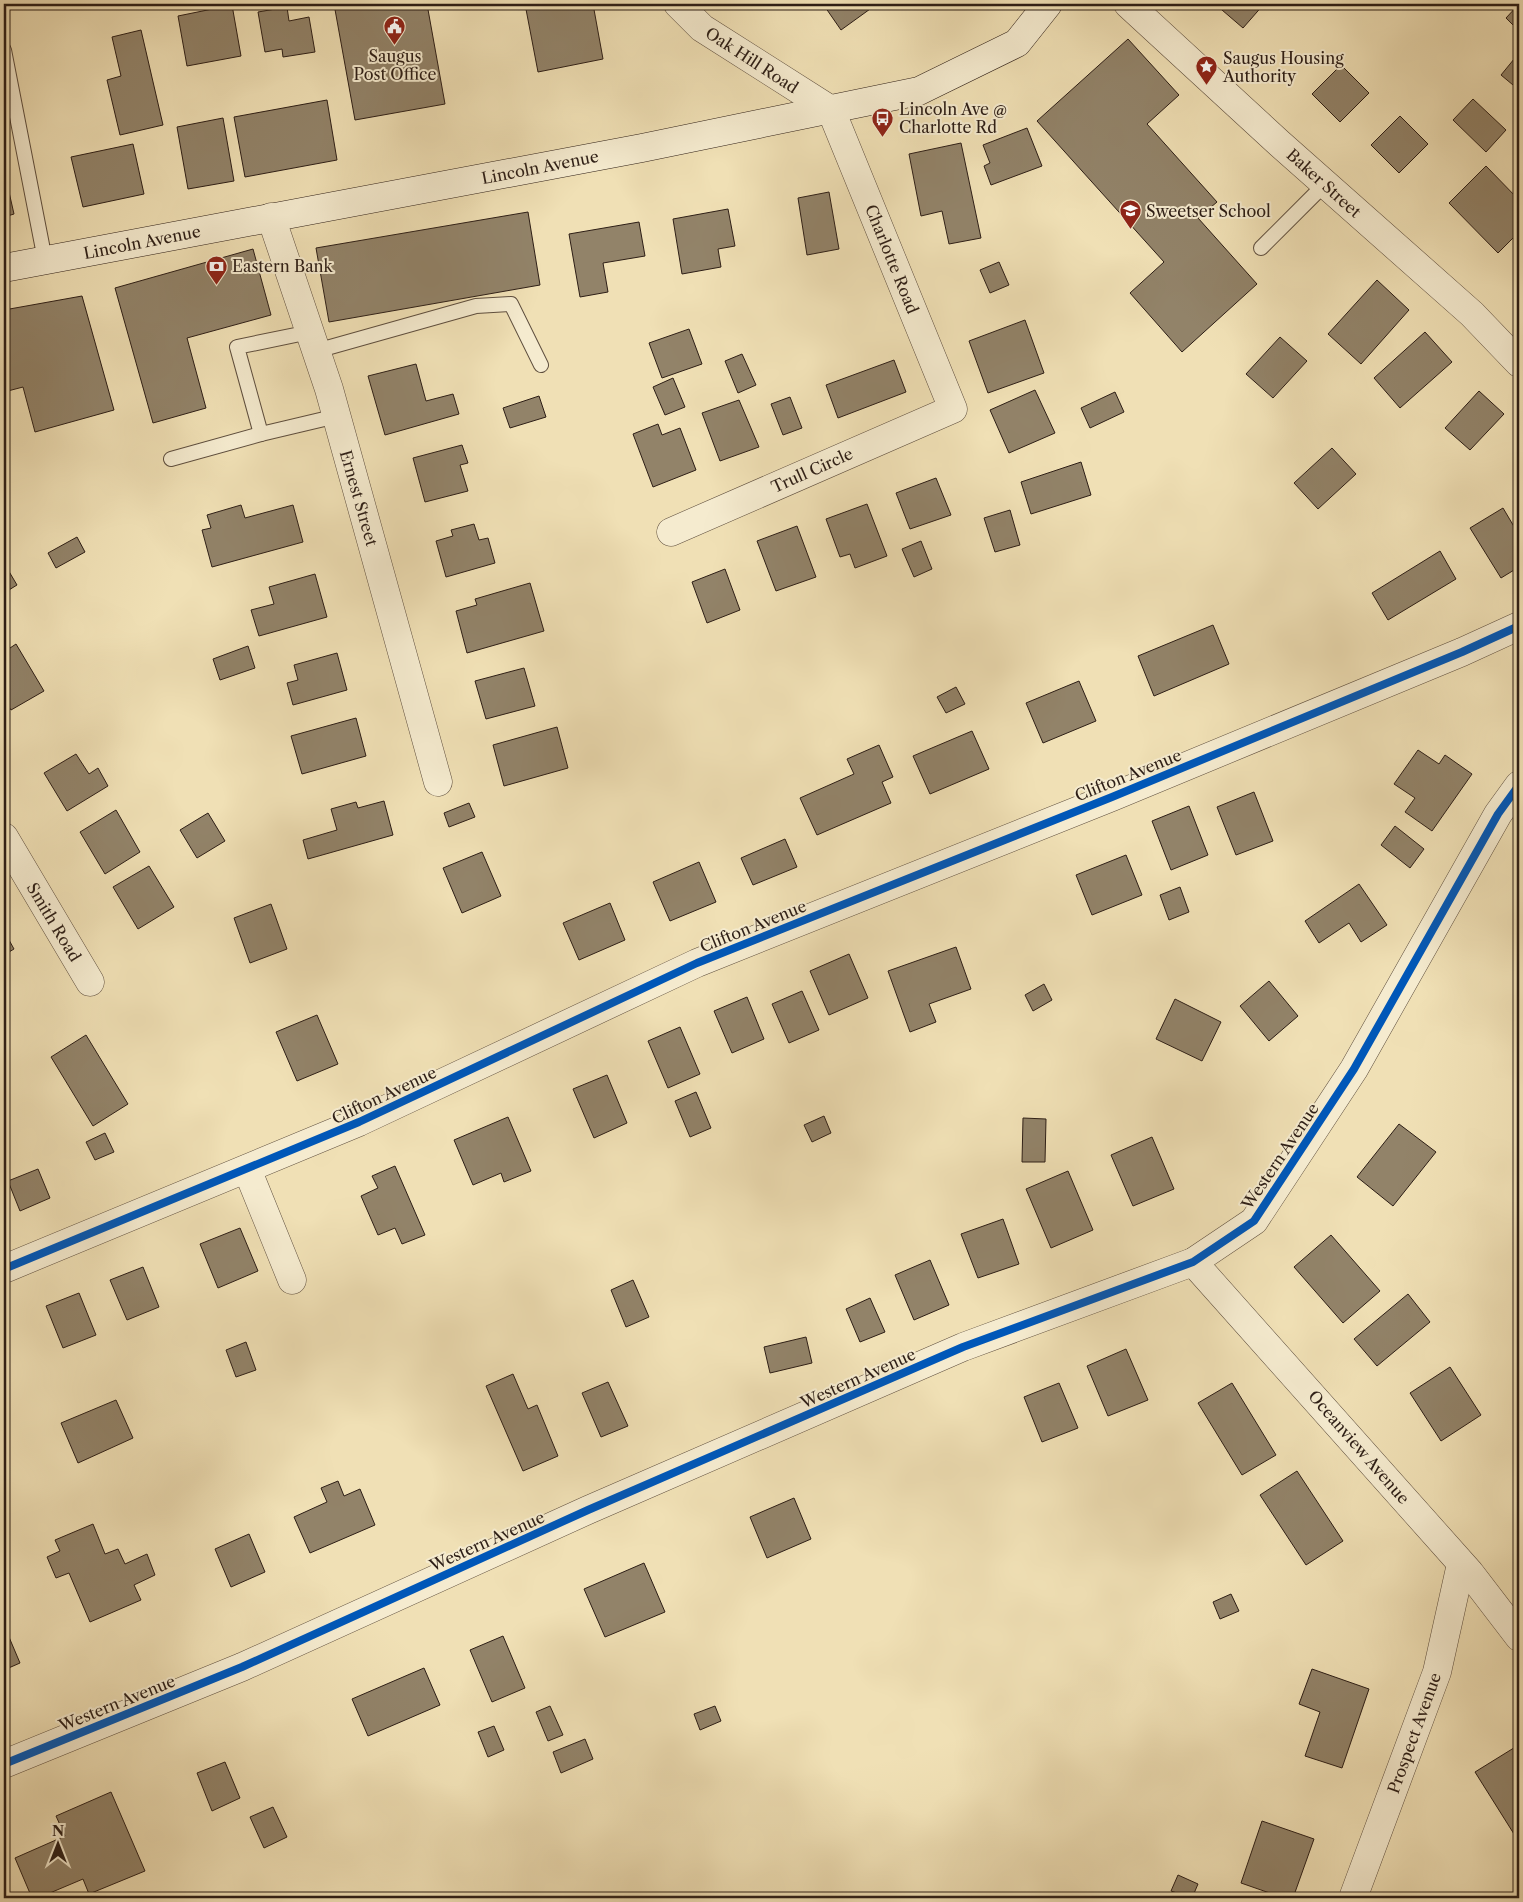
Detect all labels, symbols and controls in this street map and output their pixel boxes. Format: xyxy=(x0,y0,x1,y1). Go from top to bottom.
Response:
public building icon: Saugus Post Office xyxy=(383,15,407,46)
street label: Oak Hill Road xyxy=(702,23,802,98)
place label: Saugus Post Office xyxy=(354,46,436,84)
place label: Saugus Housing Authority xyxy=(1222,48,1344,86)
place icon: Saugus Housing Authority xyxy=(1195,55,1219,86)
place label: Lincoln Ave @ Charlotte Rd xyxy=(899,99,1007,137)
bus stop icon: Lincoln Ave @ Charlotte Rd xyxy=(871,106,895,137)
street label: Baker Street xyxy=(1283,144,1366,222)
street label: Lincoln Avenue xyxy=(480,146,600,188)
school or university icon: Sweetser School xyxy=(1118,199,1142,230)
street label: Charlotte Road xyxy=(861,201,923,317)
place label: Sweetser School xyxy=(1146,201,1271,221)
street label: Lincoln Avenue xyxy=(82,221,202,263)
bank icon: Eastern Bank xyxy=(204,254,228,285)
place label: Eastern Bank xyxy=(232,256,334,276)
street label: Trull Circle xyxy=(768,443,856,497)
street label: Ernest Street xyxy=(336,448,382,549)
street label: Clifton Avenue xyxy=(1072,744,1184,805)
street label: Smith Road xyxy=(23,879,86,965)
street label: Clifton Avenue xyxy=(697,895,809,956)
street label: Clifton Avenue xyxy=(328,1062,440,1128)
street label: Western Avenue xyxy=(1237,1099,1323,1214)
street label: Western Avenue xyxy=(796,1344,919,1413)
street label: Oceanview Avenue xyxy=(1304,1386,1414,1508)
street label: Western Avenue xyxy=(425,1507,548,1576)
street label: Prospect Avenue xyxy=(1383,1670,1445,1796)
street label: Western Avenue xyxy=(55,1671,178,1736)
north arrow xyxy=(32,1820,82,1870)
text: N xyxy=(52,1822,64,1840)

